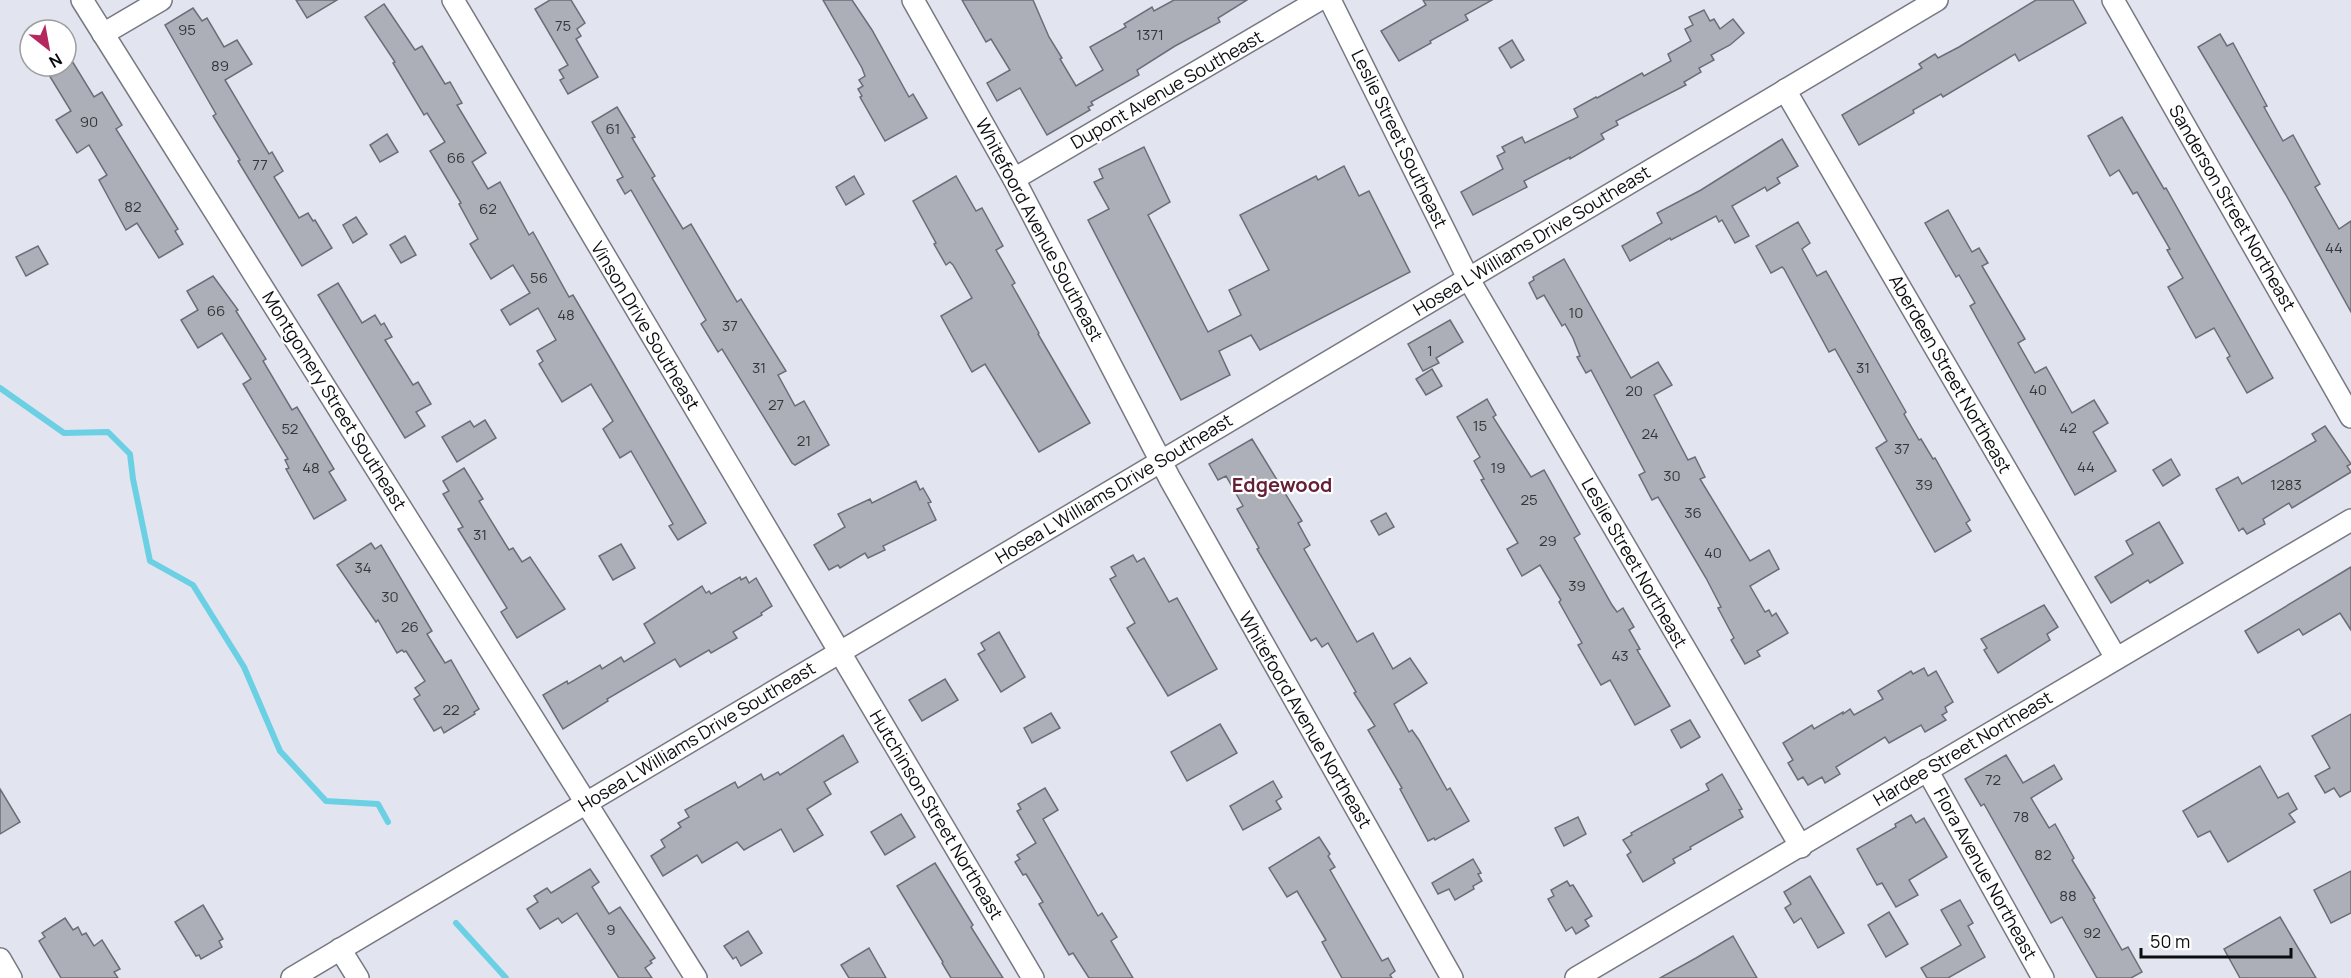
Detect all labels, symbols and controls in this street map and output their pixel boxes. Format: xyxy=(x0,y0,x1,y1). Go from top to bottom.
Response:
house number: 75 xyxy=(555,15,571,36)
north arrow xyxy=(18,18,78,78)
house number: 95 xyxy=(178,19,196,40)
street label: Dupont Avenue Southeast xyxy=(1066,24,1267,154)
house number: 1371 xyxy=(1136,24,1164,45)
street label: Leslie Street Southeast xyxy=(1346,45,1454,232)
text: N xyxy=(45,48,66,73)
house number: 89 xyxy=(211,55,229,76)
street label: Sanderson Street Northeast xyxy=(2164,100,2302,315)
house number: 90 xyxy=(80,111,98,132)
street label: Whitefoord Avenue Southeast xyxy=(971,114,1109,345)
house number: 61 xyxy=(606,118,620,139)
house number: 66 xyxy=(447,147,465,168)
house number: 77 xyxy=(252,154,268,175)
street label: Hosea L Williams Drive Southeast xyxy=(1408,160,1655,321)
house number: 82 xyxy=(124,196,142,217)
house number: 62 xyxy=(479,198,497,219)
street label: Vinson Drive Southeast xyxy=(586,237,706,414)
house number: 44 xyxy=(2325,237,2343,258)
house number: 56 xyxy=(530,267,548,288)
street label: Aberdeen Street Northeast xyxy=(1884,270,2018,477)
street label: Montgomery Street Southeast xyxy=(257,286,412,515)
house number: 66 xyxy=(207,300,225,321)
house number: 10 xyxy=(1569,302,1584,323)
house number: 48 xyxy=(557,304,575,325)
house number: 37 xyxy=(722,315,738,336)
house number: 1 xyxy=(1427,340,1433,361)
house number: 31 xyxy=(752,357,766,378)
house number: 31 xyxy=(1856,357,1870,378)
house number: 40 xyxy=(2029,379,2047,400)
house number: 20 xyxy=(1625,380,1643,401)
house number: 27 xyxy=(768,394,784,415)
street label: Hosea L Williams Drive Southeast xyxy=(990,408,1237,569)
house number: 15 xyxy=(1473,415,1487,436)
house number: 42 xyxy=(2059,417,2077,438)
house number: 52 xyxy=(282,418,298,439)
house number: 24 xyxy=(1641,423,1659,444)
house number: 21 xyxy=(797,430,811,451)
house number: 37 xyxy=(1894,438,1910,459)
house number: 44 xyxy=(2077,456,2095,477)
house number: 48 xyxy=(302,457,320,478)
house number: 19 xyxy=(1490,457,1506,478)
house number: 30 xyxy=(1663,465,1681,486)
district label: Edgewood xyxy=(1232,471,1332,498)
street label: Leslie Street Northeast xyxy=(1576,473,1693,652)
house number: 39 xyxy=(1915,474,1933,495)
house number: 1283 xyxy=(2270,474,2302,495)
house number: 25 xyxy=(1520,489,1538,510)
house number: 36 xyxy=(1684,502,1702,523)
house number: 31 xyxy=(473,524,487,545)
house number: 29 xyxy=(1539,530,1557,551)
house number: 40 xyxy=(1704,542,1722,563)
house number: 34 xyxy=(354,557,372,578)
house number: 39 xyxy=(1568,575,1586,596)
house number: 30 xyxy=(381,586,399,607)
street label: Whitefoord Avenue Northeast xyxy=(1234,607,1378,832)
house number: 26 xyxy=(401,616,419,637)
house number: 43 xyxy=(1611,645,1629,666)
street label: Hosea L Williams Drive Southeast xyxy=(573,656,820,817)
street label: Hardee Street Northeast xyxy=(1869,685,2056,811)
house number: 22 xyxy=(442,699,460,720)
street label: Hutchinson Street Northeast xyxy=(865,705,1009,924)
house number: 72 xyxy=(1985,769,2001,790)
street label: Flora Avenue Northeast xyxy=(1929,783,2043,964)
house number: 78 xyxy=(2013,806,2029,827)
house number: 82 xyxy=(2034,844,2052,865)
house number: 88 xyxy=(2059,885,2077,906)
house number: 9 xyxy=(606,919,616,940)
scale bar xyxy=(2141,921,2291,959)
house number: 92 xyxy=(2083,922,2101,943)
text: 50 m xyxy=(2150,929,2190,953)

